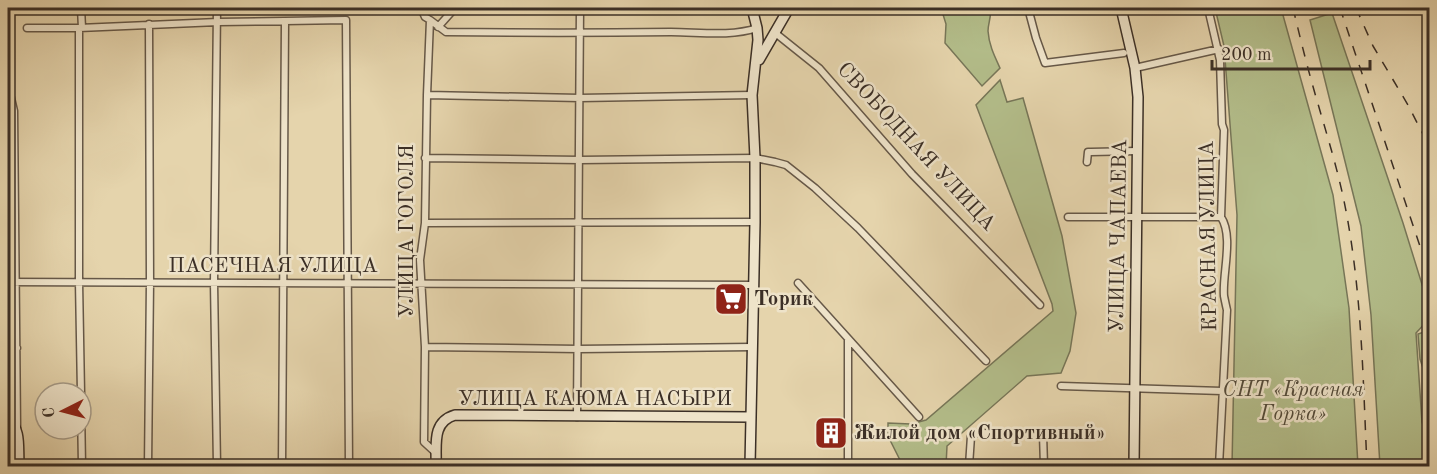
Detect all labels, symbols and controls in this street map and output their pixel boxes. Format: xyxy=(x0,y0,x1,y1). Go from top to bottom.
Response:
scale bar xyxy=(1212,33,1370,71)
text: 200 m xyxy=(1221,46,1272,64)
street label: СВОБОДНАЯ УЛИЦА xyxy=(833,59,999,235)
street label: УЛИЦА ЧАПАЕВА xyxy=(1107,139,1131,333)
street label: КРАСНАЯ УЛИЦА xyxy=(1197,140,1221,332)
street label: УЛИЦА ГОГОЛЯ xyxy=(397,144,418,318)
street label: ПАСЕЧНАЯ УЛИЦА xyxy=(168,256,378,277)
supermarket icon: Торик xyxy=(713,281,749,317)
place label: Торик xyxy=(754,289,813,310)
park label: СНТ «Красная Горка» xyxy=(1222,380,1364,425)
north arrow xyxy=(33,381,93,441)
street label: УЛИЦА КАЮМА НАСЫРИ xyxy=(458,389,732,410)
text: С xyxy=(42,406,59,418)
building icon: Жилой дом «Спортивный» xyxy=(813,415,849,451)
place label: Жилой дом «Спортивный» xyxy=(854,423,1106,444)

